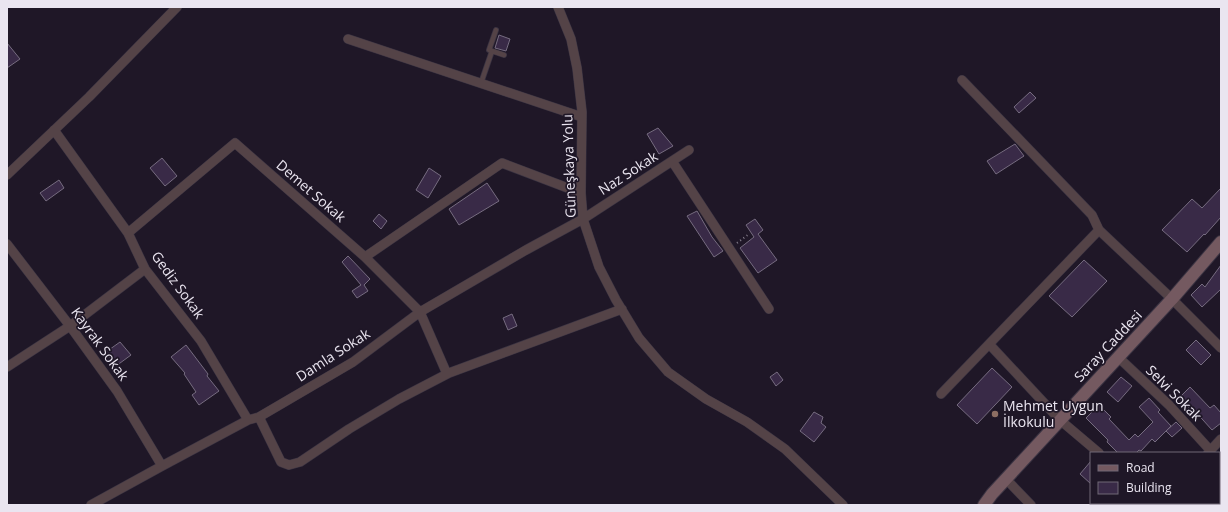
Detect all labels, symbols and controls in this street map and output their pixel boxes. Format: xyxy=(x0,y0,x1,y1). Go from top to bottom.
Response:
street label: Güneşkaya Yolu xyxy=(557,114,580,218)
street label: Naz Sokak xyxy=(594,146,662,199)
street label: Demet Sokak xyxy=(273,155,351,226)
street label: Gediz Sokak xyxy=(148,247,210,323)
street label: Kayrak Sokak xyxy=(67,303,134,385)
street label: Saray Caddesi xyxy=(1070,306,1146,386)
street label: Damla Sokak xyxy=(292,323,374,386)
street label: Selvi Sokak xyxy=(1142,361,1207,425)
place label: Mehmet Uygun İlkokulu xyxy=(1003,396,1103,431)
marker: Mehmet Uygun İlkokulu xyxy=(990,409,1000,419)
legend xyxy=(1090,452,1220,504)
text: Road xyxy=(1126,459,1155,476)
text: Building xyxy=(1126,479,1172,496)

